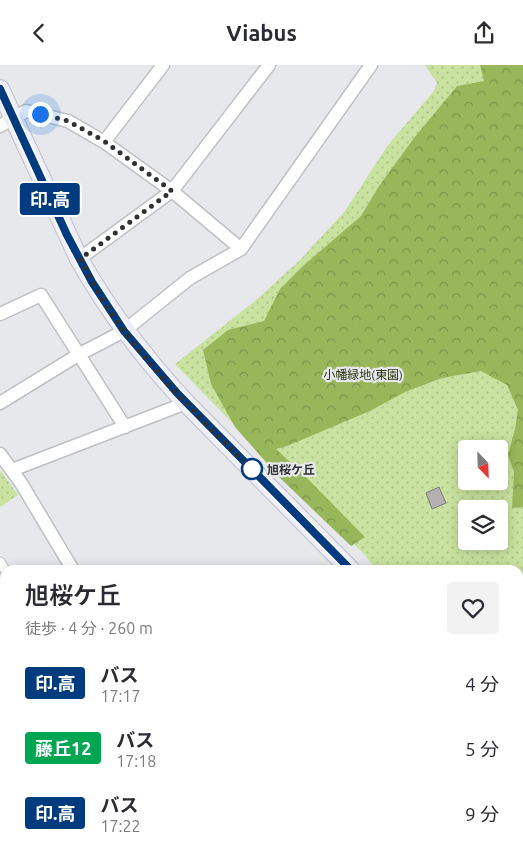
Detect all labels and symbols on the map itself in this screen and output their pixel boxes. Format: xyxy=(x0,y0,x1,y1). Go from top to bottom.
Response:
your location xyxy=(28,102,53,127)
line badge: 印.高 xyxy=(21,183,79,215)
park label: 小幡緑地(東園) xyxy=(323,368,403,382)
north arrow xyxy=(458,440,508,490)
marker: 旭桜ケ丘 xyxy=(241,458,263,480)
place label: 旭桜ケ丘 xyxy=(267,463,315,476)

